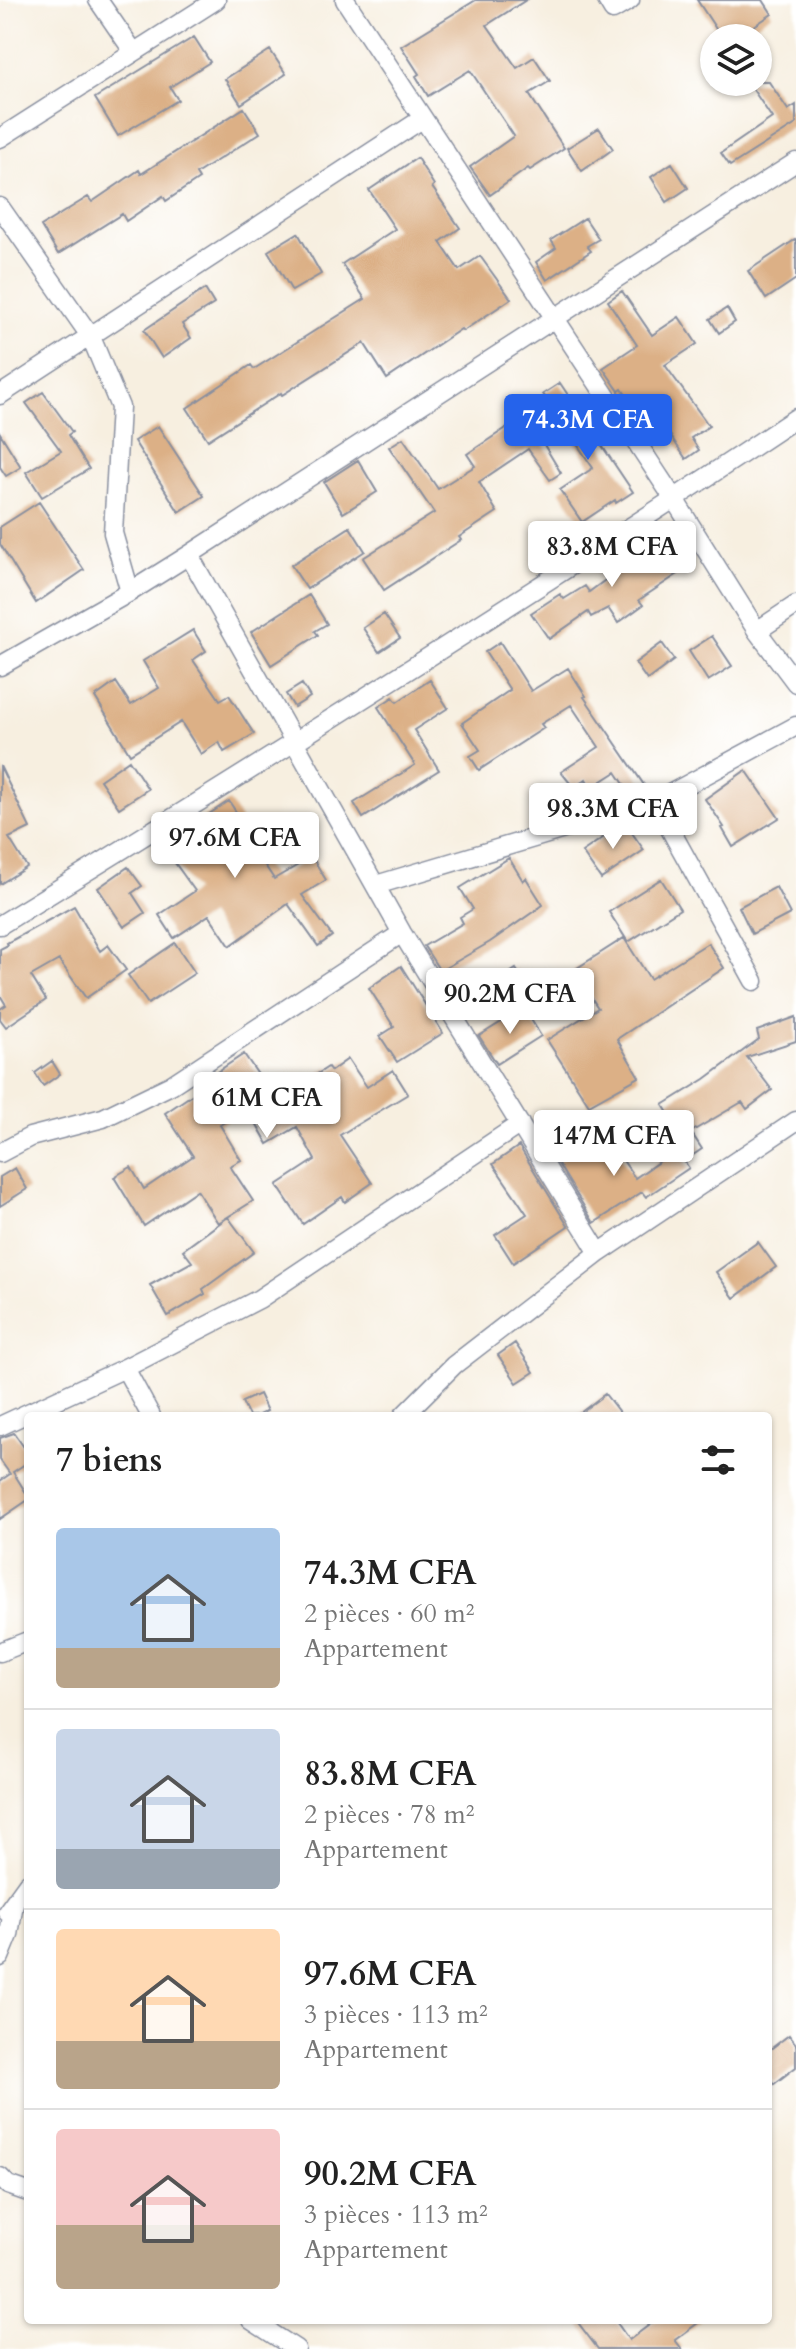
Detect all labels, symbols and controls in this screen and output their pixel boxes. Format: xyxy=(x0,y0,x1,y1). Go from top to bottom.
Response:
map controls xyxy=(700,24,772,96)
button: layers xyxy=(700,24,772,96)
pin: 74.3M CFA xyxy=(496,394,680,462)
text: 74.3M CFA xyxy=(522,402,654,437)
pin: 83.8M CFA xyxy=(520,521,704,589)
text: 83.8M CFA xyxy=(546,529,678,564)
pin: 98.3M CFA xyxy=(521,783,705,851)
text: 98.3M CFA xyxy=(547,791,679,826)
pin: 97.6M CFA xyxy=(143,812,327,880)
text: 97.6M CFA xyxy=(169,820,301,855)
pin: 90.2M CFA xyxy=(418,968,602,1036)
text: 90.2M CFA xyxy=(444,976,576,1011)
pin: 61M CFA xyxy=(193,1072,341,1140)
text: 61M CFA xyxy=(211,1080,323,1115)
pin: 147M CFA xyxy=(531,1110,697,1178)
text: 147M CFA xyxy=(552,1118,676,1153)
text: 7 biens xyxy=(56,1437,162,1483)
icon: filters xyxy=(696,1438,740,1482)
text: 74.3M CFA xyxy=(304,1550,477,1596)
icon: home xyxy=(120,1560,216,1656)
text: 2 pièces · 60 m² xyxy=(304,1596,475,1631)
text: Appartement xyxy=(304,1631,448,1666)
text: 83.8M CFA xyxy=(304,1751,477,1797)
icon: home xyxy=(120,1761,216,1857)
text: 2 pièces · 78 m² xyxy=(304,1797,475,1832)
text: Appartement xyxy=(304,1832,448,1867)
text: 97.6M CFA xyxy=(304,1951,477,1997)
icon: home xyxy=(120,1961,216,2057)
text: 3 pièces · 113 m² xyxy=(304,1997,488,2032)
text: Appartement xyxy=(304,2032,448,2067)
text: 90.2M CFA xyxy=(304,2151,477,2197)
icon: home xyxy=(120,2161,216,2257)
text: 3 pièces · 113 m² xyxy=(304,2197,488,2232)
text: Appartement xyxy=(304,2232,448,2267)

